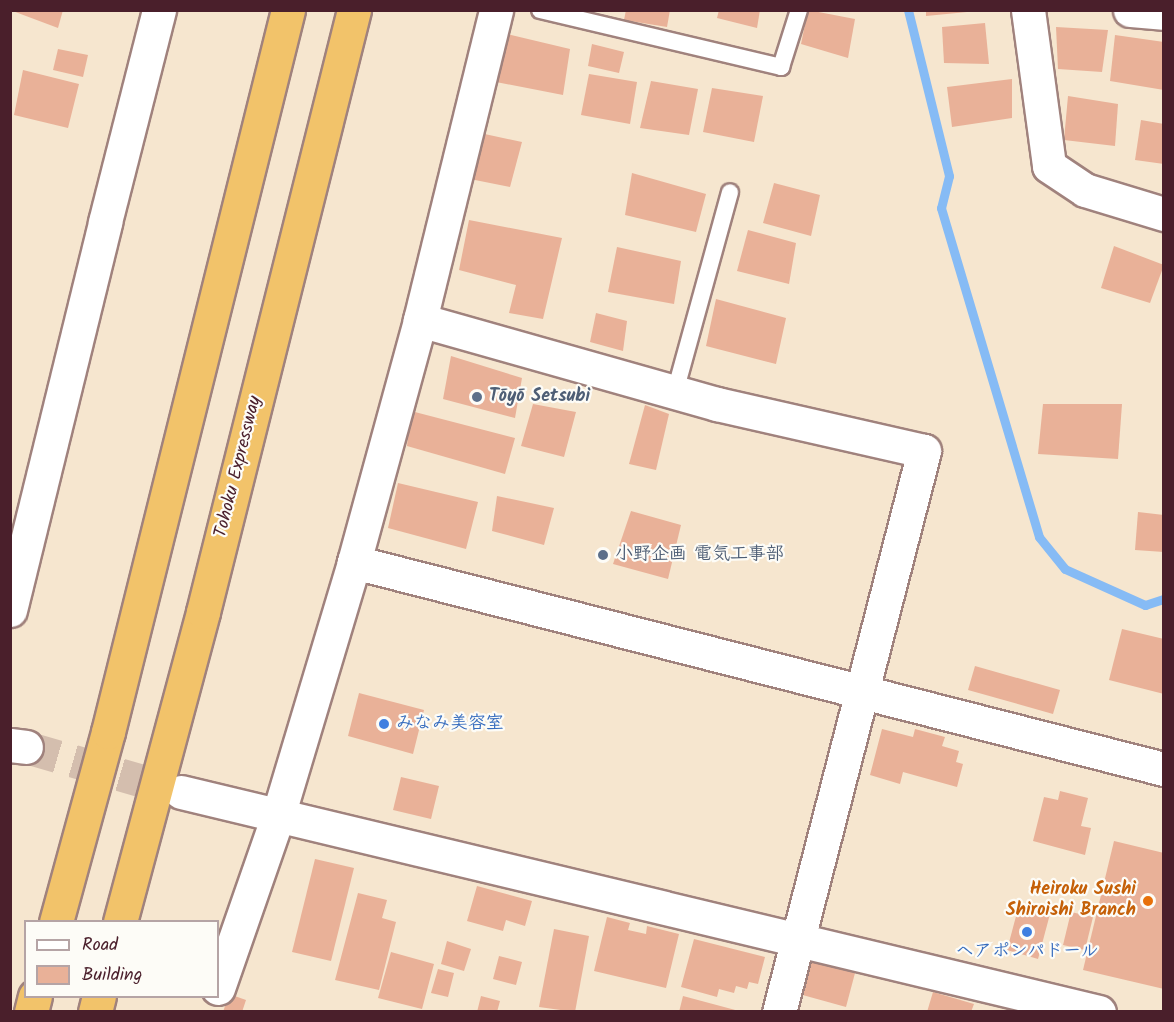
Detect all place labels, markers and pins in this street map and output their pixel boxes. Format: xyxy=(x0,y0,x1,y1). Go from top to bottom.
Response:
place label: Tōyō Setsubi xyxy=(489,386,590,408)
marker: Tōyō Setsubi xyxy=(470,390,484,404)
place label: 小野企画 電気工事部 xyxy=(615,544,784,566)
marker: 小野企画 電気工事部 xyxy=(596,548,610,562)
place label: みなみ美容室 xyxy=(396,713,504,735)
marker: みなみ美容室 xyxy=(377,717,391,731)
place label: Heiroku Sushi Shiroishi Branch xyxy=(1006,880,1136,922)
marker: Heiroku Sushi Shiroishi Branch xyxy=(1141,894,1155,908)
marker: ヘアポンパドール xyxy=(1020,925,1034,939)
place label: ヘアポンパドール xyxy=(955,941,1099,963)

